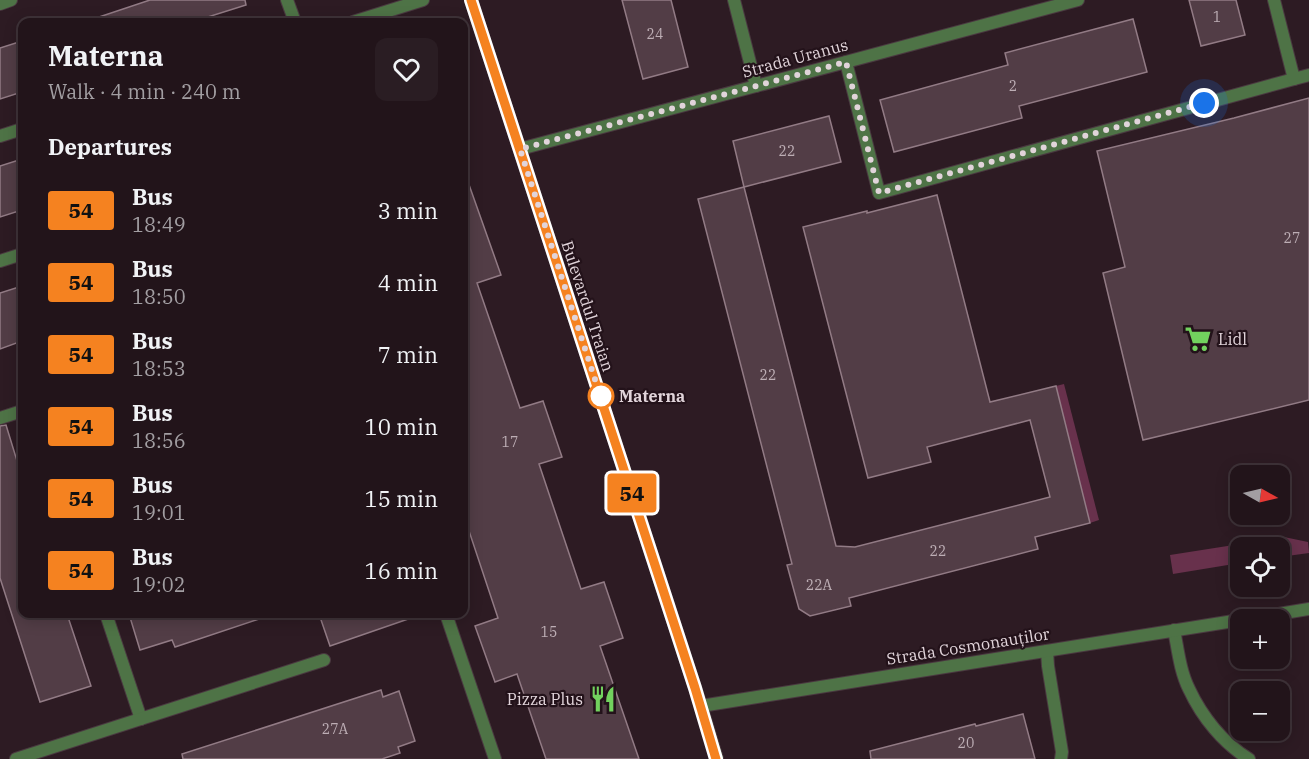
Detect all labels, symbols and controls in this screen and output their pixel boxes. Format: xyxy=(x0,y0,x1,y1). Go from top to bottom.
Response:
house number: 1 xyxy=(1213,8,1221,26)
house number: 24 xyxy=(647,25,663,43)
street label: Strada Uranus xyxy=(740,34,850,82)
text: Materna xyxy=(48,37,164,74)
button: heart xyxy=(375,38,438,101)
house number: 2 xyxy=(1009,77,1017,95)
text: Walk · 4 min · 240 m xyxy=(48,78,241,105)
your location xyxy=(1189,88,1219,118)
text: Departures xyxy=(48,132,172,161)
house number: 22 xyxy=(779,142,795,160)
text: Bus xyxy=(132,182,173,211)
text: 54 xyxy=(68,196,94,224)
text: 3 min xyxy=(378,196,438,225)
text: 18:49 xyxy=(132,211,186,238)
house number: 27 xyxy=(1284,229,1300,247)
street label: Bulevardul Traian xyxy=(557,238,619,374)
text: Bus xyxy=(132,254,173,283)
text: 54 xyxy=(68,268,94,296)
text: 4 min xyxy=(378,268,438,297)
text: 18:50 xyxy=(132,283,186,310)
supermarket icon: Lidl xyxy=(1183,324,1213,354)
text: Bus xyxy=(132,326,173,355)
place label: Lidl xyxy=(1218,329,1247,349)
text: 54 xyxy=(68,340,94,368)
text: 7 min xyxy=(378,340,438,369)
text: 18:53 xyxy=(132,355,186,382)
house number: 22 xyxy=(760,366,776,384)
marker: Materna xyxy=(588,383,614,409)
place label: Materna xyxy=(619,386,685,406)
text: Bus xyxy=(132,398,173,427)
text: 54 xyxy=(68,412,94,440)
text: 10 min xyxy=(365,412,438,441)
text: 18:56 xyxy=(132,427,186,454)
house number: 17 xyxy=(502,433,518,451)
north arrow xyxy=(1230,465,1290,525)
map controls xyxy=(1230,465,1290,741)
text: Bus xyxy=(132,470,173,499)
line badge: 54 xyxy=(605,474,659,512)
text: 54 xyxy=(619,479,645,507)
text: 54 xyxy=(68,484,94,512)
text: 15 min xyxy=(365,484,438,513)
text: 19:01 xyxy=(132,499,186,526)
button: locate xyxy=(1230,537,1290,597)
text: Bus xyxy=(132,542,173,571)
house number: 22 xyxy=(930,542,946,560)
text: 54 xyxy=(68,556,94,584)
text: 16 min xyxy=(365,556,438,585)
text: 19:02 xyxy=(132,571,186,598)
house number: 22A xyxy=(806,576,833,594)
button: + xyxy=(1230,609,1290,669)
house number: 15 xyxy=(541,623,557,641)
street label: Strada Cosmonauților xyxy=(885,623,1051,669)
button: − xyxy=(1230,681,1290,741)
restaurant icon: Pizza Plus xyxy=(588,684,618,714)
place label: Pizza Plus xyxy=(507,689,583,709)
house number: 27A xyxy=(322,720,349,738)
house number: 20 xyxy=(958,734,974,752)

